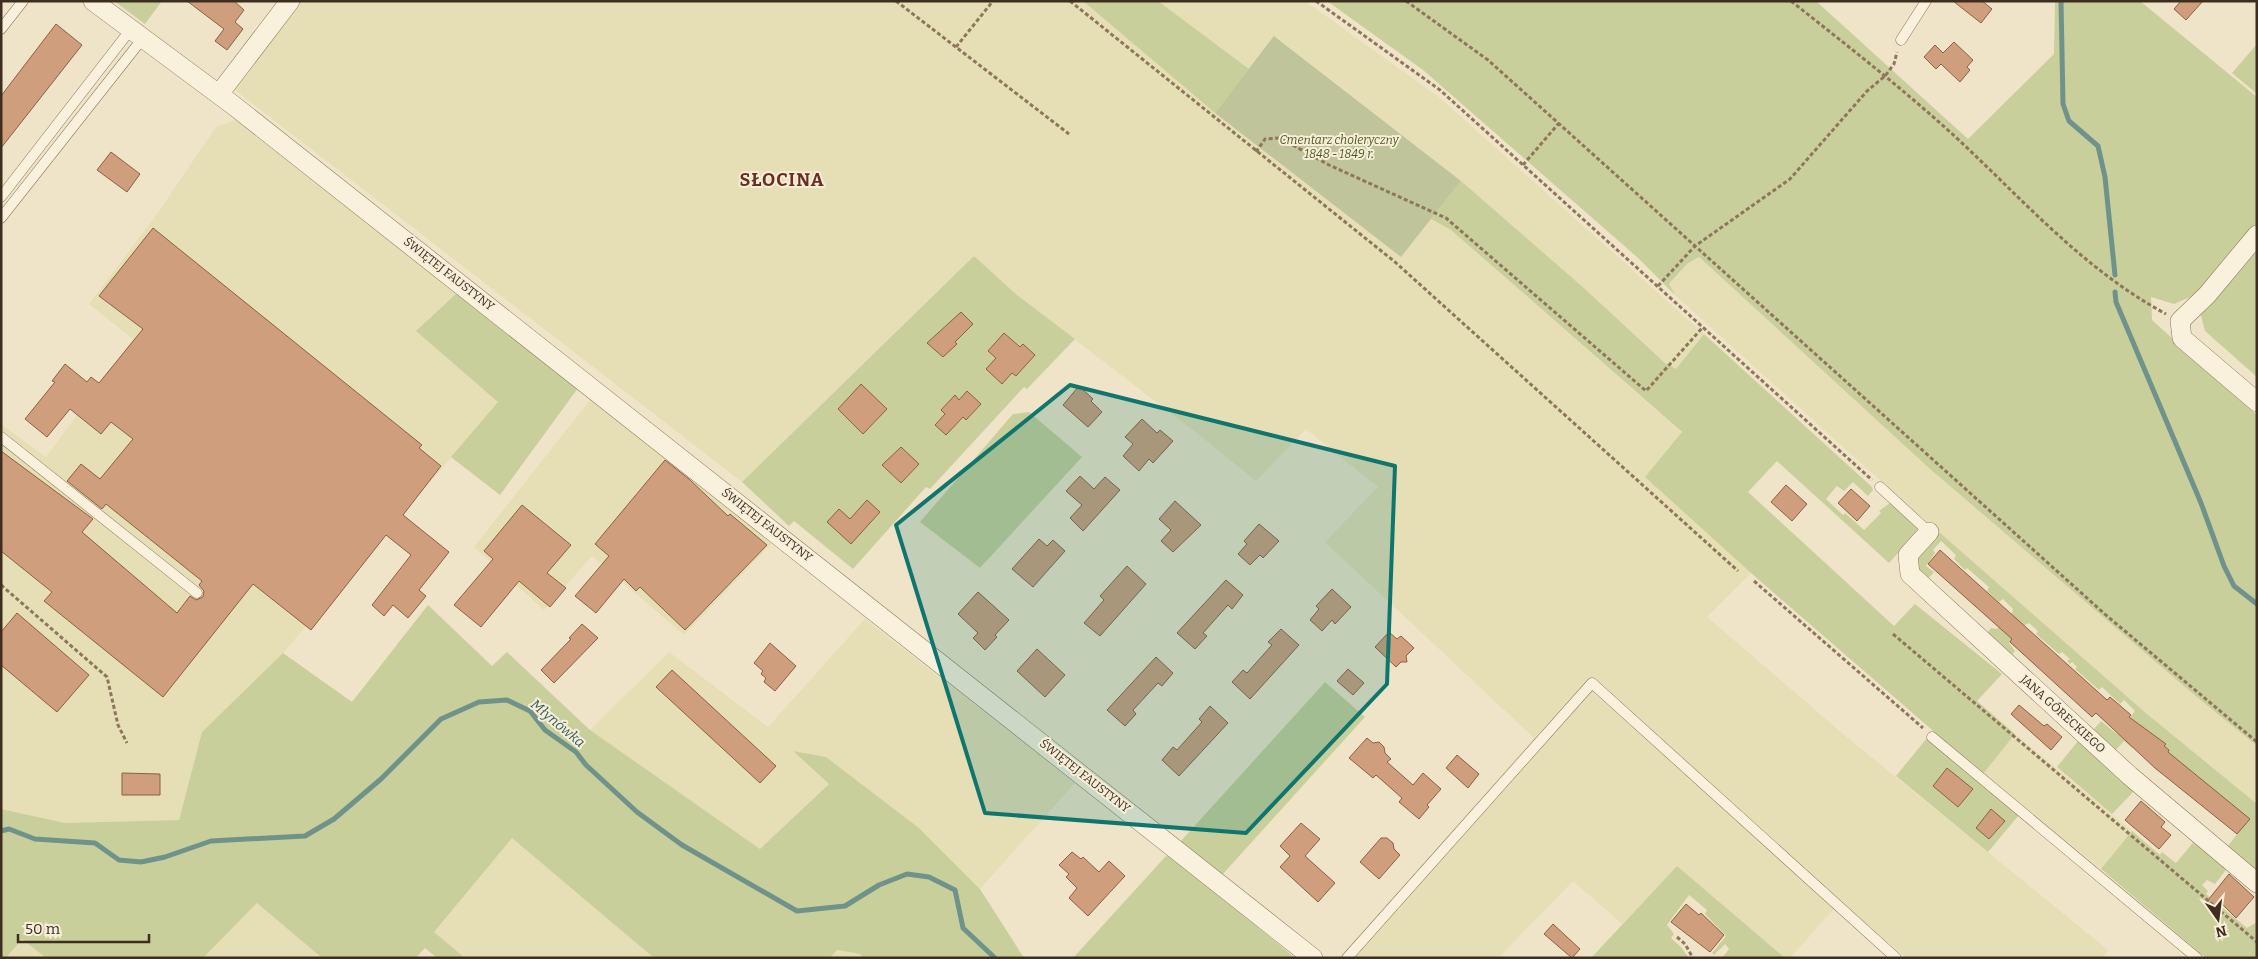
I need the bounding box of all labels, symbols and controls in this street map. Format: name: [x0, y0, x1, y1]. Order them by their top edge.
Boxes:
park label: Cmentarz choleryczny 1848 - 1849 r.: [1279, 133, 1399, 161]
district label: SŁOCINA: [739, 169, 825, 191]
street label: ŚWIĘTEJ FAUSTYNY: [401, 234, 498, 314]
street label: ŚWIĘTEJ FAUSTYNY: [719, 485, 816, 565]
street label: JANA GÓRECKIEGO: [2017, 671, 2109, 756]
water label: Młynówka: [527, 696, 588, 751]
street label: ŚWIĘTEJ FAUSTYNY: [1037, 736, 1134, 816]
north arrow: [2193, 894, 2243, 944]
scale bar: [18, 912, 149, 944]
text: 50 m: [25, 920, 61, 938]
text: N: [2214, 922, 2228, 941]

